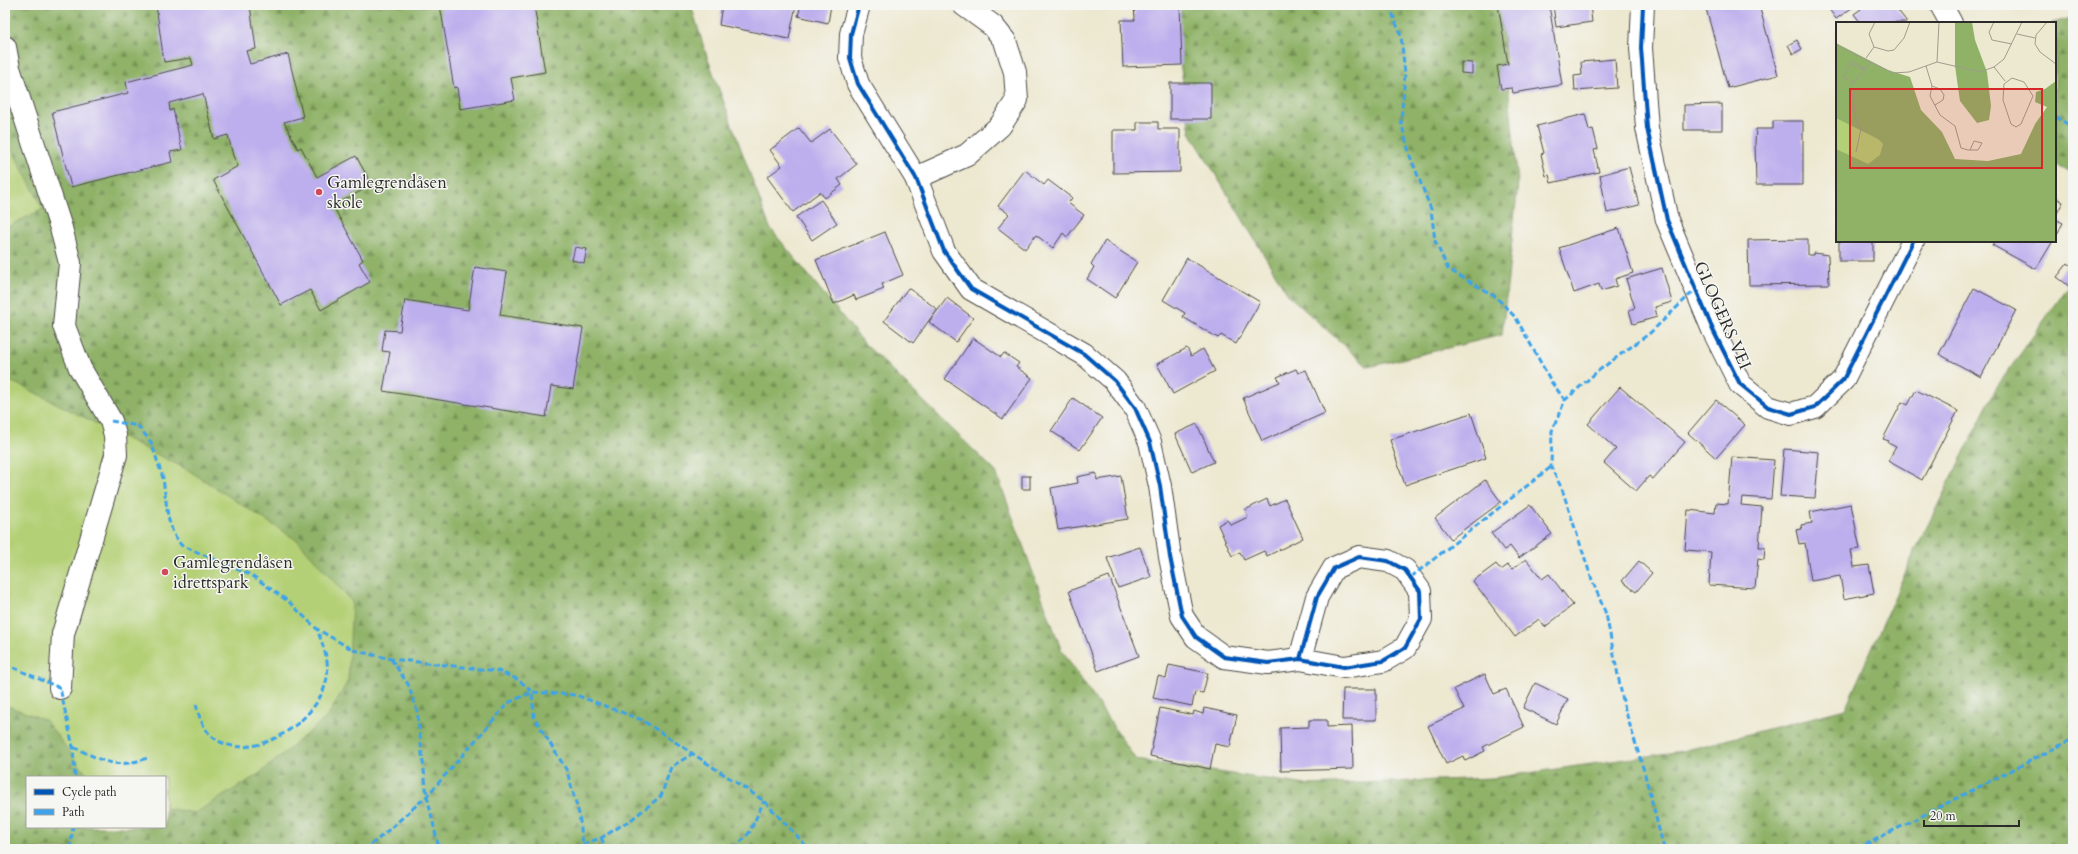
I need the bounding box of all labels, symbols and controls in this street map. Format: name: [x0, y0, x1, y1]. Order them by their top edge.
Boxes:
inset map: [1836, 22, 2056, 242]
place label: Gamlegrendåsen skole: [327, 171, 447, 214]
marker: Gamlegrendåsen skole: [314, 187, 324, 197]
street label: GLOGERS VEI: [1688, 258, 1757, 373]
place label: Gamlegrendåsen idrettspark: [173, 551, 293, 594]
marker: Gamlegrendåsen idrettspark: [160, 567, 170, 577]
legend: [26, 776, 166, 828]
text: Cycle path: [62, 784, 117, 800]
scale bar: [1924, 802, 2019, 828]
text: Path: [62, 804, 85, 820]
text: 20 m: [1930, 808, 1957, 824]

